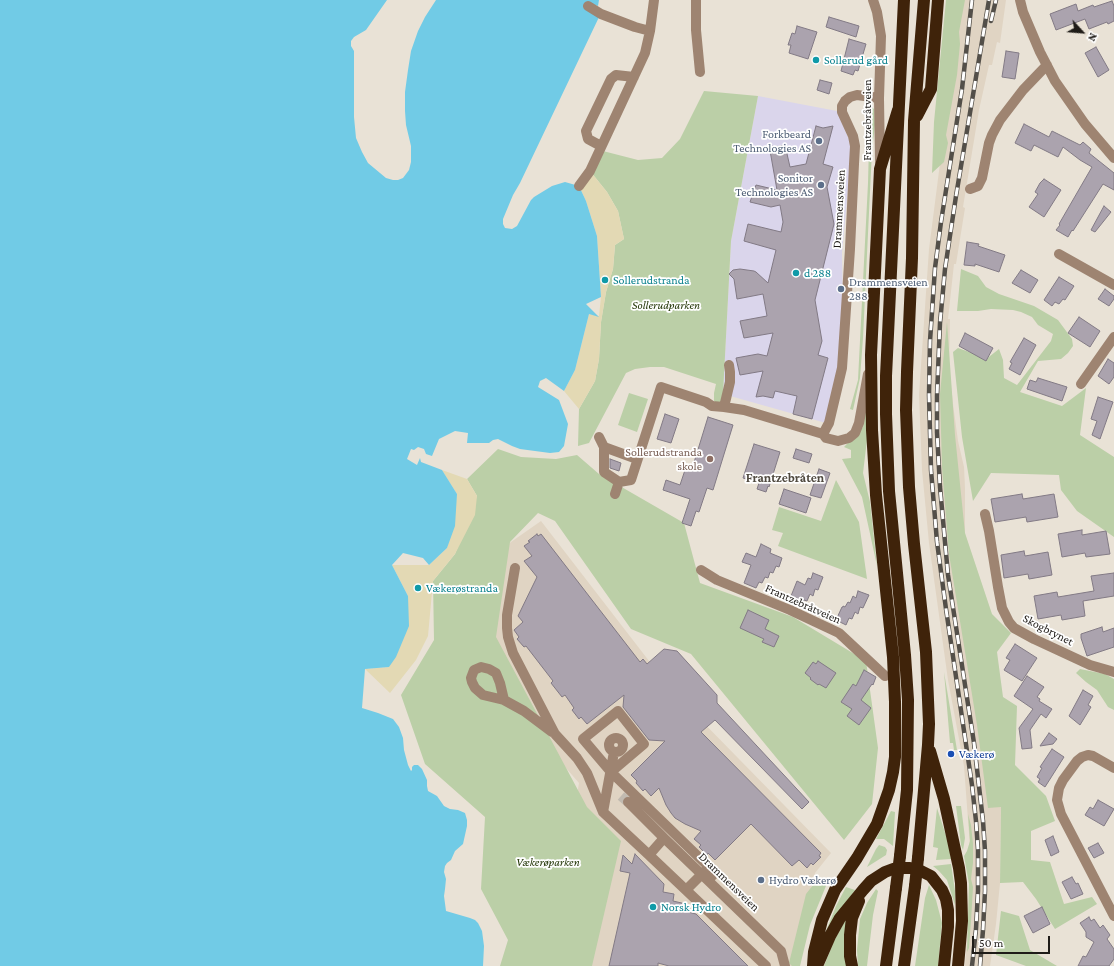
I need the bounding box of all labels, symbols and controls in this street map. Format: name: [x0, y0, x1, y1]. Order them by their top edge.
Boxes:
north arrow: [1062, 12, 1102, 52]
text: N: [1086, 31, 1100, 43]
place label: Sollerud gård: [824, 53, 888, 67]
marker: Sollerud gård: [811, 55, 821, 65]
street label: Frantzebråtveien: [860, 79, 874, 161]
place label: Forkbeard Technologies AS: [733, 127, 811, 155]
marker: Forkbeard Technologies AS: [814, 136, 824, 146]
street label: Drammensveien: [830, 169, 848, 249]
place label: Sonitor Technologies AS: [735, 171, 813, 199]
marker: Sonitor Technologies AS: [816, 180, 826, 190]
place label: d 288: [804, 266, 831, 280]
marker: d 288: [791, 268, 801, 278]
place label: Sollerudstranda: [613, 273, 690, 287]
marker: Sollerudstranda: [600, 275, 610, 285]
place label: Drammensveien 288: [849, 275, 928, 303]
marker: Drammensveien 288: [836, 284, 846, 294]
park label: Sollerudparken: [632, 298, 700, 312]
place label: Sollerudstranda skole: [625, 445, 702, 473]
marker: Sollerudstranda skole: [705, 454, 715, 464]
district label: Frantzebråten: [746, 470, 824, 486]
place label: Vækerøstranda: [426, 581, 498, 595]
street label: Frantzebråtveien: [763, 581, 843, 627]
marker: Vækerøstranda: [413, 583, 423, 593]
street label: Skogbrynet: [1020, 611, 1076, 649]
place label: Vækerø: [959, 747, 994, 761]
marker: Vækerø: [946, 749, 956, 759]
street label: Drammensveien: [696, 849, 762, 915]
park label: Vækerøparken: [516, 855, 580, 869]
place label: Hydro Vækerø: [769, 873, 836, 887]
marker: Hydro Vækerø: [756, 875, 766, 885]
place label: Norsk Hydro: [661, 900, 721, 914]
marker: Norsk Hydro: [648, 902, 658, 912]
scale bar: [974, 928, 1052, 954]
text: 50 m: [979, 936, 1003, 950]

